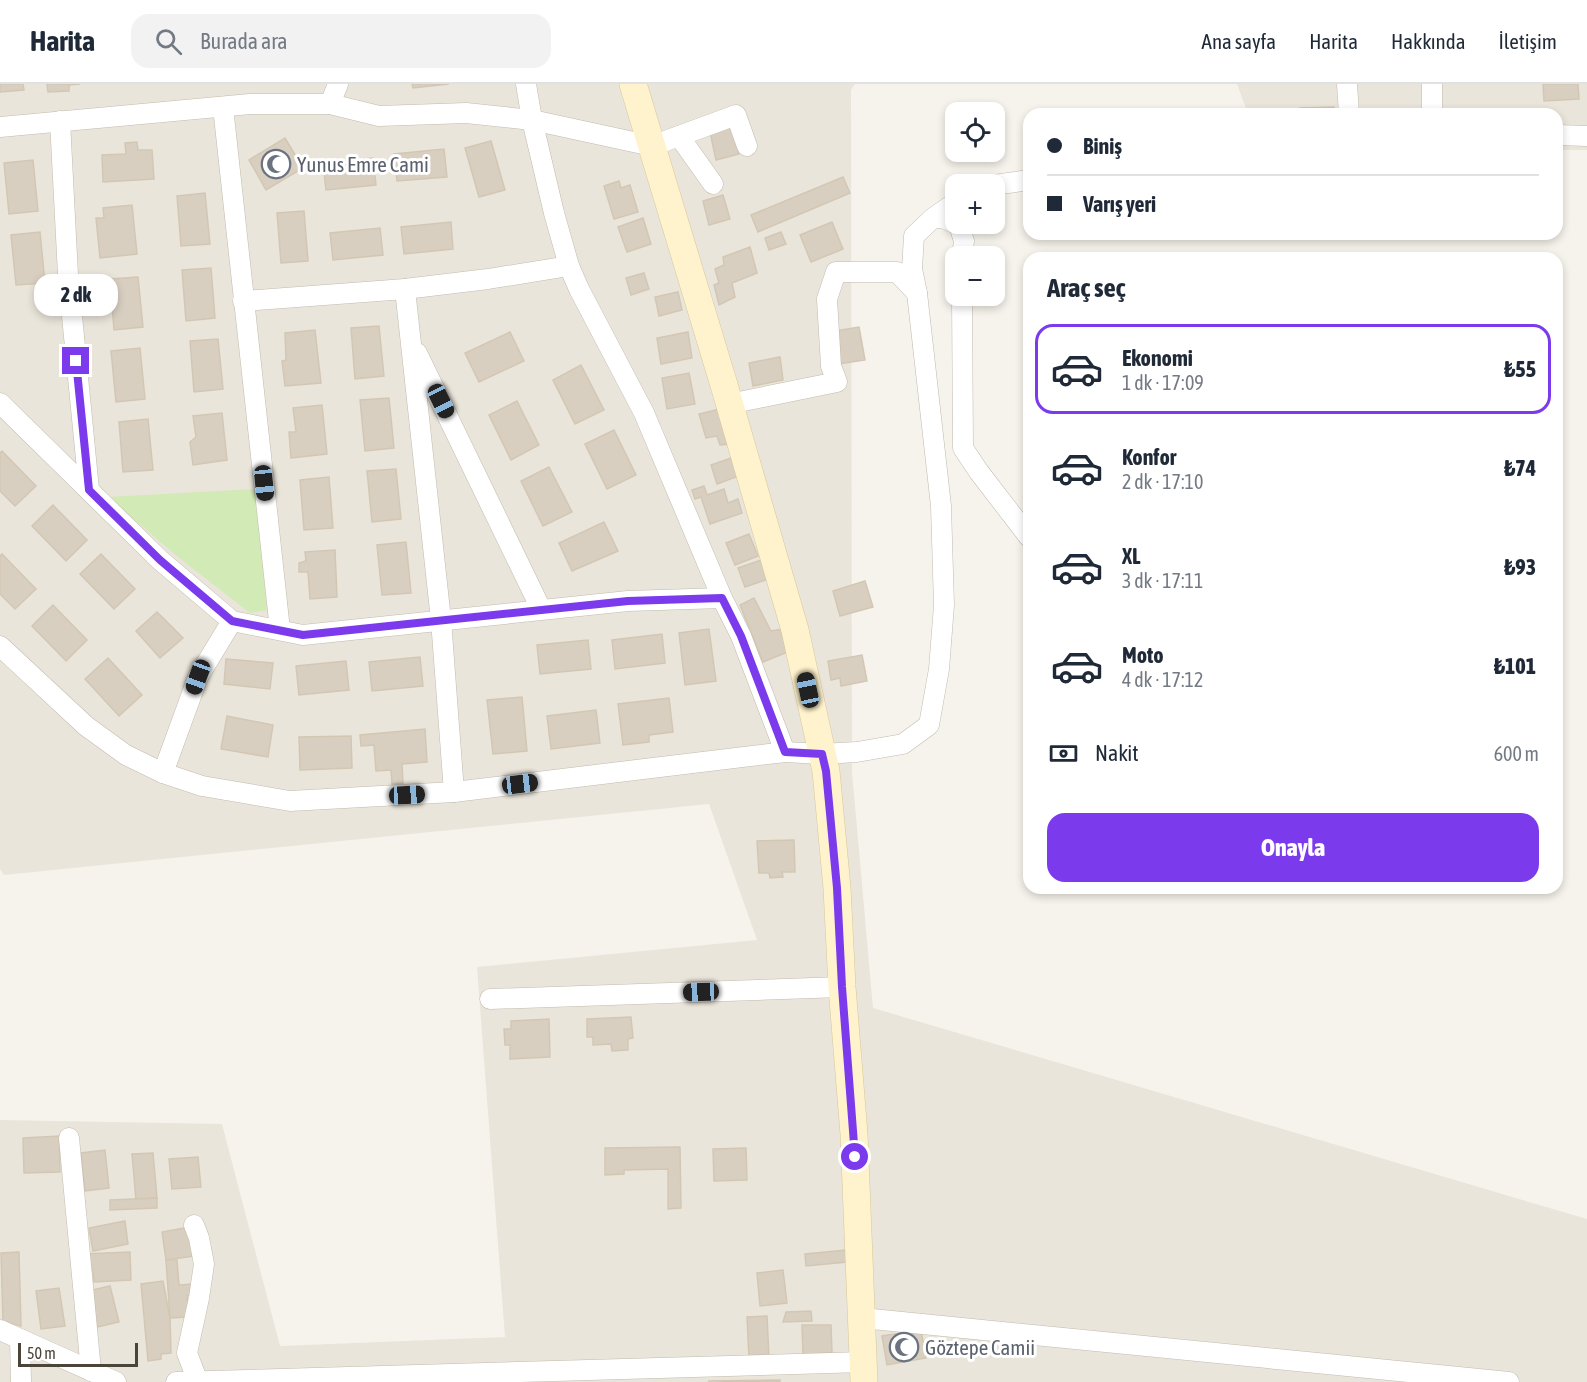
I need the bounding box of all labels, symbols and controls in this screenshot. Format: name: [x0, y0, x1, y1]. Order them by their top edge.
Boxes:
search box: [131, 14, 551, 68]
text: Harita: [30, 25, 95, 57]
icon: search: [152, 25, 185, 58]
text: Burada ara: [200, 28, 288, 54]
text: Ana sayfa: [1202, 29, 1276, 53]
text: Harita: [1309, 29, 1358, 53]
text: Hakkında: [1391, 29, 1466, 53]
text: İletişim: [1499, 29, 1557, 53]
map controls: [945, 102, 1005, 306]
button: locate: [945, 102, 1005, 162]
text: Biniş: [1083, 133, 1122, 159]
mosque icon: Yunus Emre Cami: [260, 148, 292, 180]
place label: Yunus Emre Cami: [297, 152, 429, 176]
button: +: [945, 174, 1005, 234]
text: Varış yeri: [1083, 191, 1156, 217]
button: −: [945, 246, 1005, 306]
text: Araç seç: [1047, 272, 1126, 303]
callout: 2 dk: [34, 274, 118, 316]
text: 2 dk: [61, 283, 91, 306]
icon: car: [1050, 342, 1104, 396]
text: Ekonomi: [1122, 345, 1193, 371]
route end: [62, 347, 89, 374]
text: ₺55: [1504, 356, 1536, 382]
text: 1 dk · 17:09: [1122, 371, 1204, 394]
car: [425, 381, 457, 421]
icon: car: [1050, 441, 1104, 495]
text: Konfor: [1122, 444, 1176, 470]
text: ₺74: [1504, 455, 1536, 481]
car: [253, 464, 275, 502]
text: 2 dk · 17:10: [1122, 470, 1203, 493]
icon: car: [1050, 540, 1104, 594]
text: XL: [1122, 543, 1140, 569]
text: ₺93: [1504, 554, 1536, 580]
text: 3 dk · 17:11: [1122, 569, 1203, 592]
icon: car: [1050, 639, 1104, 693]
text: Moto: [1122, 642, 1164, 668]
text: ₺101: [1494, 653, 1536, 679]
car: [183, 657, 213, 697]
text: 4 dk · 17:12: [1122, 668, 1203, 691]
car: [795, 671, 821, 709]
icon: cash: [1047, 737, 1080, 770]
text: Nakit: [1095, 740, 1139, 766]
text: 600 m: [1494, 742, 1539, 765]
car: [501, 773, 539, 795]
car: [389, 785, 425, 805]
button: Onayla: [1047, 813, 1539, 882]
car: [683, 982, 719, 1002]
route start: [841, 1143, 868, 1170]
mosque icon: Göztepe Camii: [888, 1331, 920, 1363]
place label: Göztepe Camii: [925, 1335, 1035, 1359]
scale bar: [18, 1340, 138, 1368]
text: 50 m: [27, 1344, 56, 1362]

